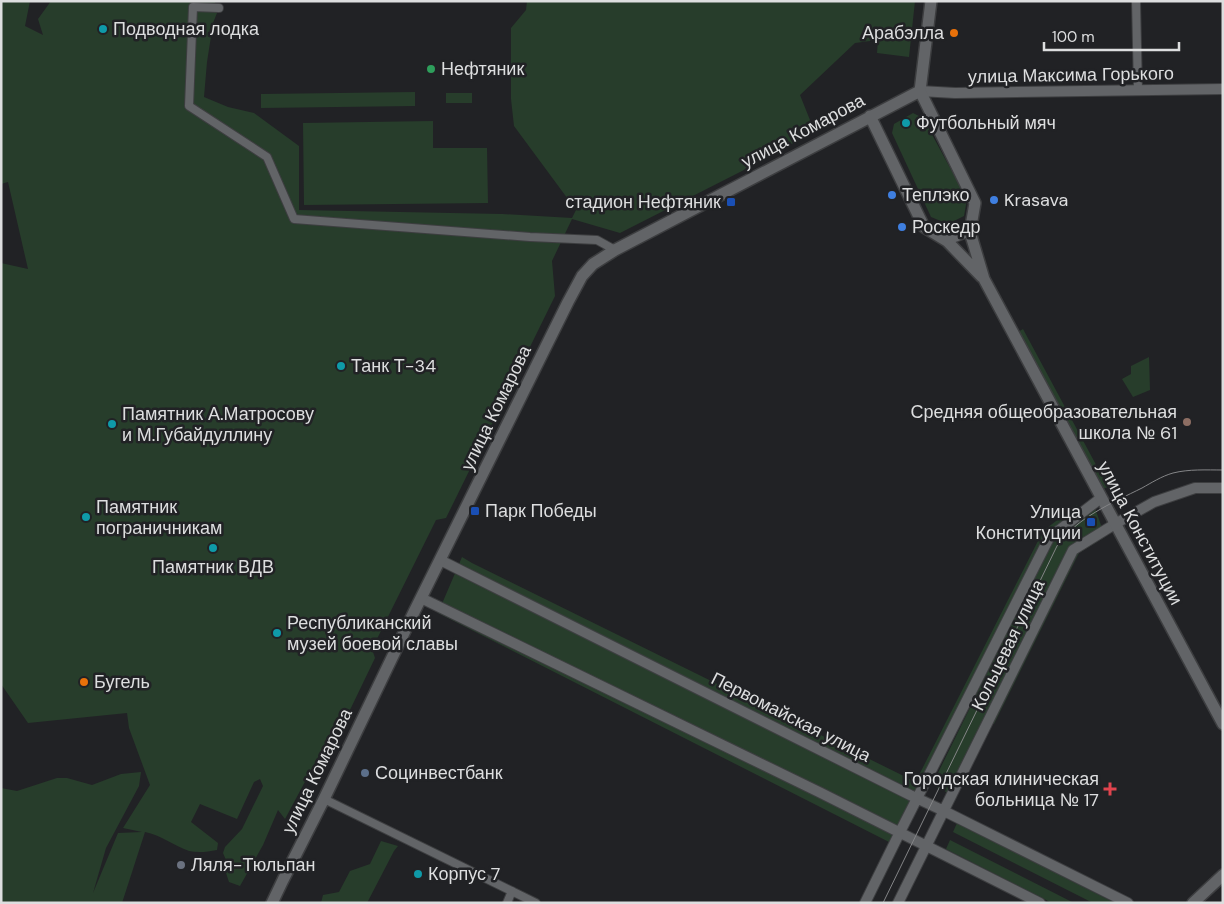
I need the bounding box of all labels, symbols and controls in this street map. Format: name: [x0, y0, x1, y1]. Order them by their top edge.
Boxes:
place label: Подводная лодка: [113, 17, 260, 41]
scale bar: [1044, 20, 1179, 52]
place label: Арабэлла: [862, 21, 945, 45]
marker: Подводная лодка: [97, 23, 109, 35]
marker: Арабэлла: [948, 27, 960, 39]
text: 100 m: [1052, 27, 1095, 47]
place label: Нефтяник: [441, 57, 524, 81]
street label: улица Максима Горького: [968, 61, 1174, 89]
marker: Нефтяник: [425, 63, 437, 75]
street label: улица Комарова: [737, 88, 870, 174]
place label: Футбольный мяч: [916, 111, 1056, 135]
marker: Футбольный мяч: [900, 117, 912, 129]
place label: Теплэко: [902, 183, 970, 207]
place label: Krasava: [1004, 188, 1068, 212]
marker: Теплэко: [886, 189, 898, 201]
place label: стадион Нефтяник: [565, 190, 721, 214]
marker: Krasava: [988, 194, 1000, 206]
marker: стадион Нефтяник: [725, 196, 737, 208]
place label: Роскедр: [912, 215, 980, 239]
marker: Роскедр: [896, 221, 908, 233]
street label: улица Комарова: [455, 340, 537, 475]
place label: Танк Т-34: [351, 354, 436, 378]
marker: Танк Т-34: [335, 360, 347, 372]
place label: Средняя общеобразовательная школа № 61: [911, 400, 1177, 445]
place label: Памятник А.Матросову и М.Губайдуллину: [122, 402, 314, 447]
marker: Средняя общеобразовательная школа № 61: [1181, 416, 1193, 428]
marker: Памятник А.Матросову и М.Губайдуллину: [106, 418, 118, 430]
street label: улица Конституции: [1092, 457, 1188, 609]
place label: Памятник пограничникам: [96, 495, 222, 540]
place label: Парк Победы: [485, 499, 597, 523]
place label: Улица Конституции: [975, 500, 1082, 545]
marker: Парк Победы: [469, 505, 481, 517]
marker: Памятник пограничникам: [80, 511, 92, 523]
marker: Улица Конституции: [1085, 516, 1097, 528]
marker: Памятник ВДВ: [207, 542, 219, 554]
place label: Памятник ВДВ: [152, 555, 274, 579]
street label: Кольцевая улица: [966, 574, 1051, 715]
place label: Республиканский музей боевой славы: [287, 611, 458, 656]
marker: Республиканский музей боевой славы: [271, 627, 283, 639]
street label: Первомайская улица: [707, 666, 876, 768]
place label: Бугель: [94, 670, 150, 694]
marker: Бугель: [78, 676, 90, 688]
street label: улица Комарова: [276, 703, 358, 838]
place label: Социнвестбанк: [375, 761, 503, 785]
marker: Социнвестбанк: [359, 767, 371, 779]
place label: Городская клиническая больница № 17: [903, 767, 1099, 812]
marker: Городская клиническая больница № 17: [1103, 782, 1117, 796]
place label: Ляля-Тюльпан: [191, 853, 315, 877]
marker: Ляля-Тюльпан: [175, 859, 187, 871]
place label: Корпус 7: [428, 862, 500, 886]
marker: Корпус 7: [412, 868, 424, 880]

